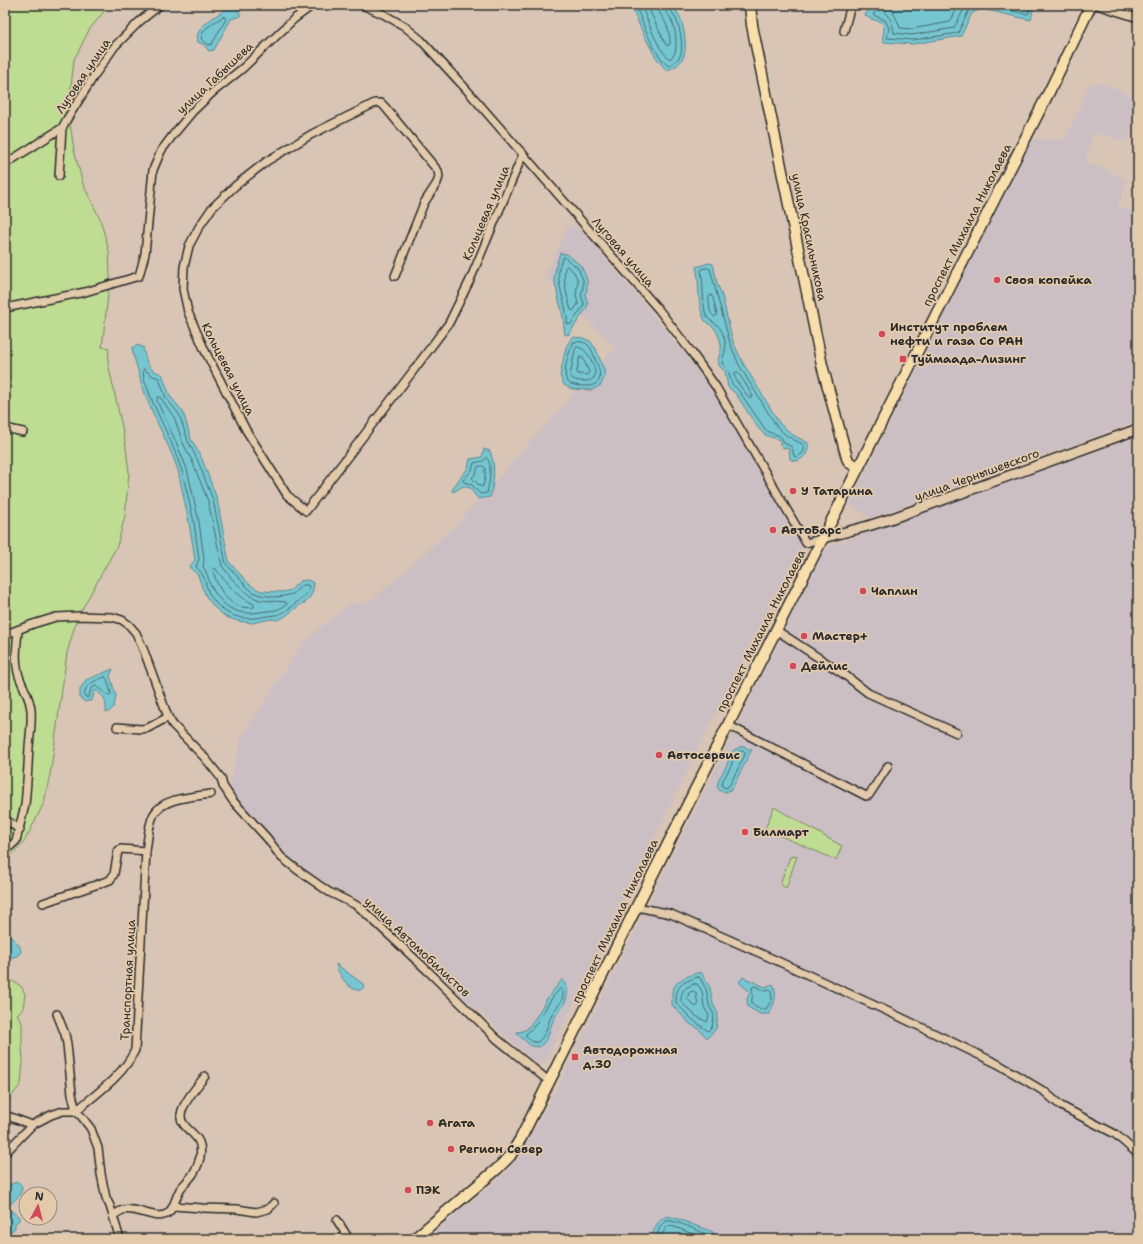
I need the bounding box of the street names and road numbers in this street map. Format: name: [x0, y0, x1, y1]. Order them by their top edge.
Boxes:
street label: Луговая улица: [52, 35, 114, 117]
street label: улица Габышева: [173, 38, 257, 118]
street label: проспект Михаила Николаева: [919, 140, 1015, 309]
street label: Кольцевая улица: [459, 162, 513, 263]
street label: улица Красильникова: [788, 172, 830, 303]
street label: Луговая улица: [588, 214, 658, 291]
street label: Кольцевая улица: [198, 320, 259, 419]
street label: улица Чернышевского: [912, 445, 1042, 505]
street label: проспект Михаила Николаева: [713, 546, 809, 715]
street label: проспект Михаила Николаева: [568, 836, 662, 1006]
street label: улица Автомобилистов: [361, 894, 473, 1000]
street label: Транспортная улица: [117, 919, 139, 1041]

